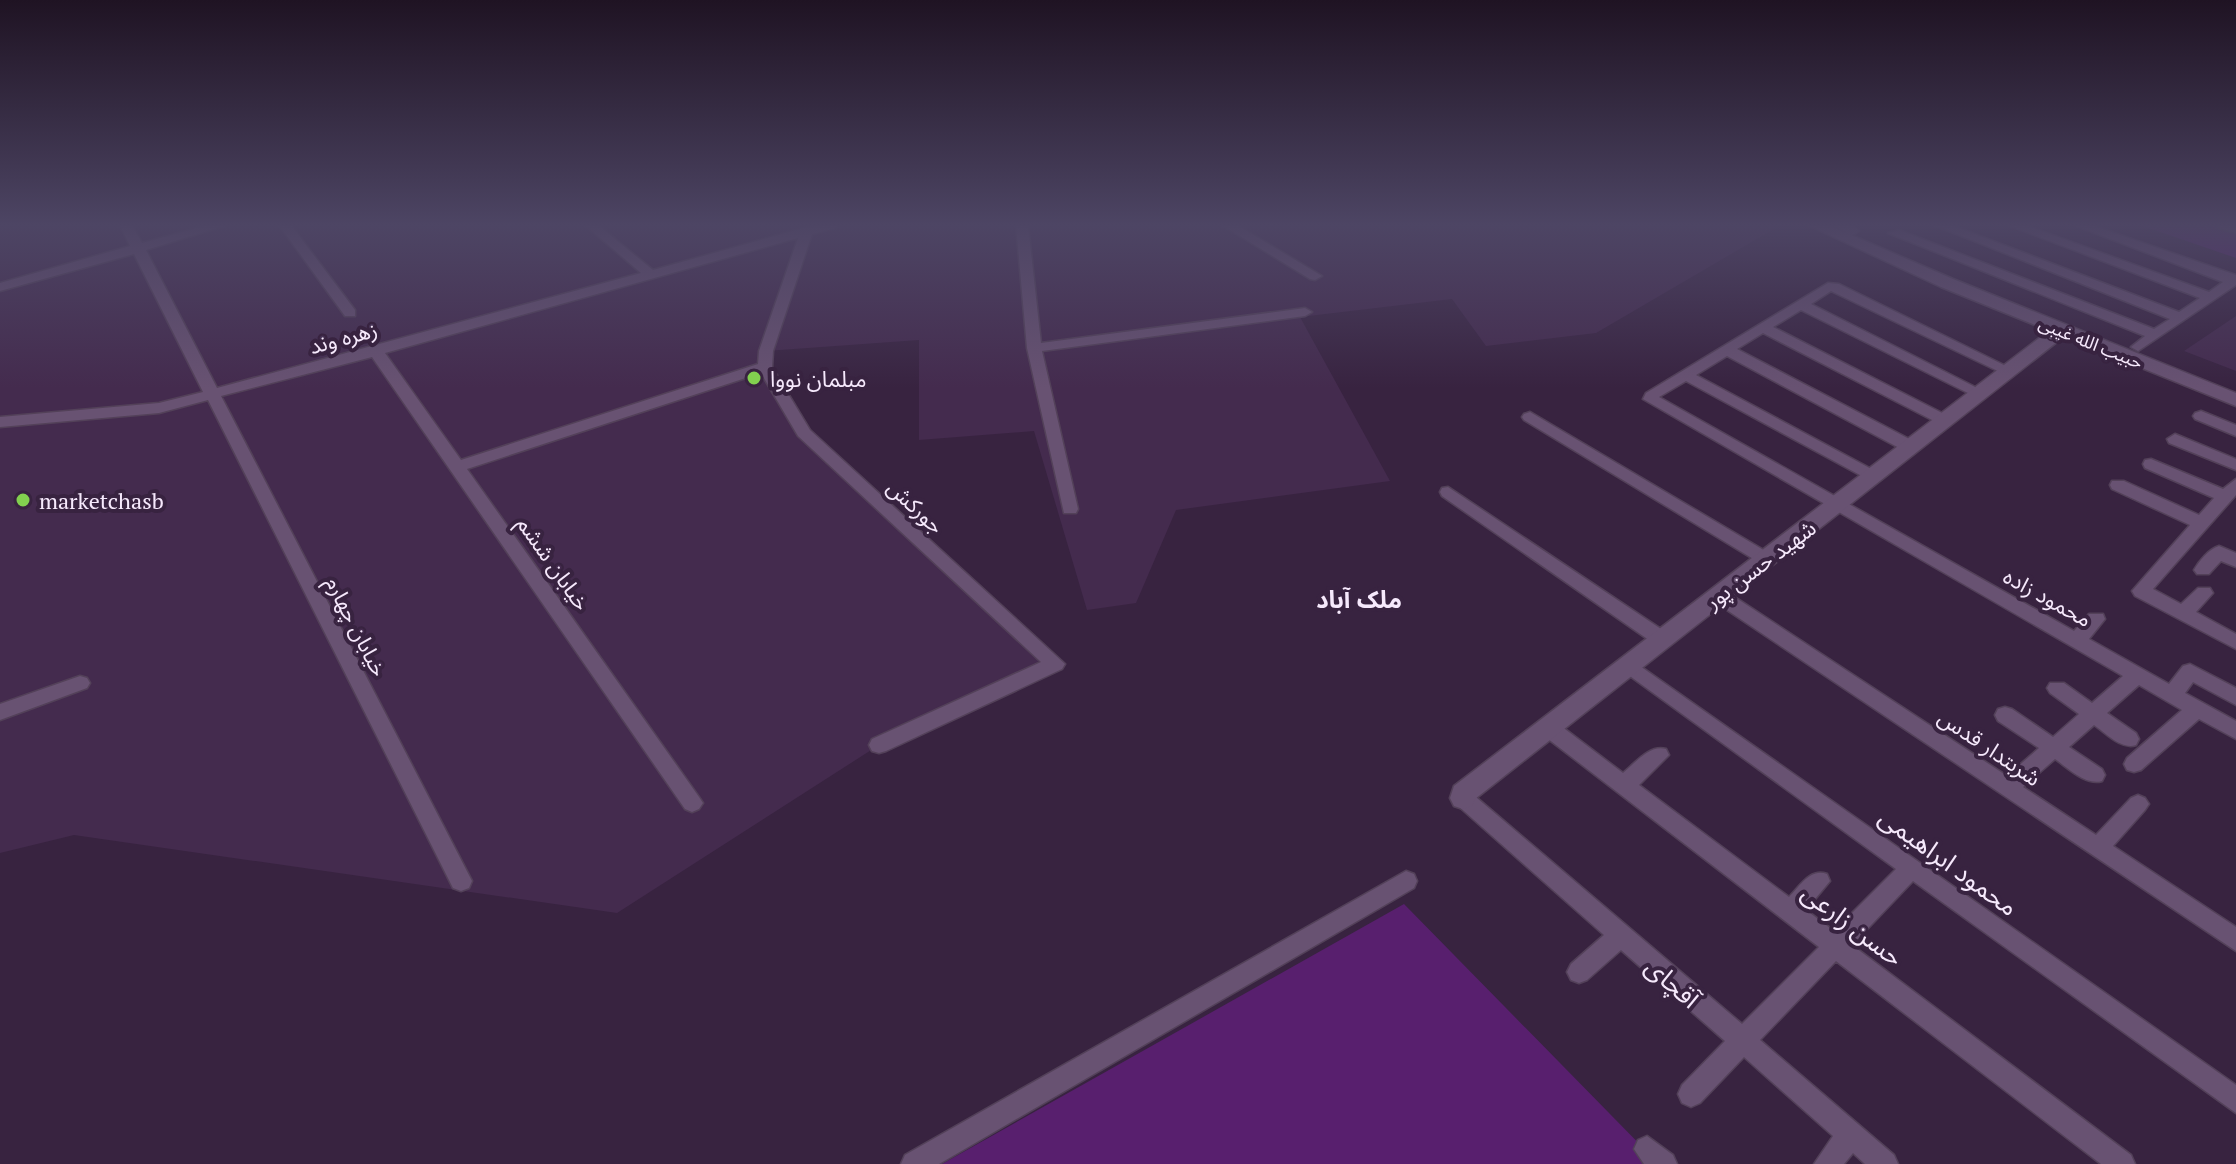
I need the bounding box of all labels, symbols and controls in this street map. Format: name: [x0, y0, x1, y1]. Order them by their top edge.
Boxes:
street label: حبیب الله غیبی: [2035, 310, 2147, 374]
street label: زهره وند: [306, 314, 380, 360]
place label: مبلمان نووا: [770, 364, 867, 393]
marker: مبلمان نووا: [745, 369, 763, 387]
street label: جورکش: [881, 472, 951, 540]
place label: marketchasb: [39, 486, 164, 515]
marker: marketchasb: [14, 491, 32, 509]
street label: خیابان ششم: [509, 510, 597, 618]
street label: شهید حسن پور: [1698, 513, 1822, 617]
street label: محمود زاده: [1999, 561, 2097, 633]
street label: خیابان چهارم: [317, 571, 395, 682]
district label: ملک آباد: [1316, 583, 1402, 615]
street label: شربتدار قدس: [1933, 702, 2047, 792]
street label: محمود ابراهیمی: [1873, 799, 2025, 923]
street label: حسن زارعی: [1795, 875, 1911, 973]
street label: آقچای: [1638, 949, 1708, 1017]

